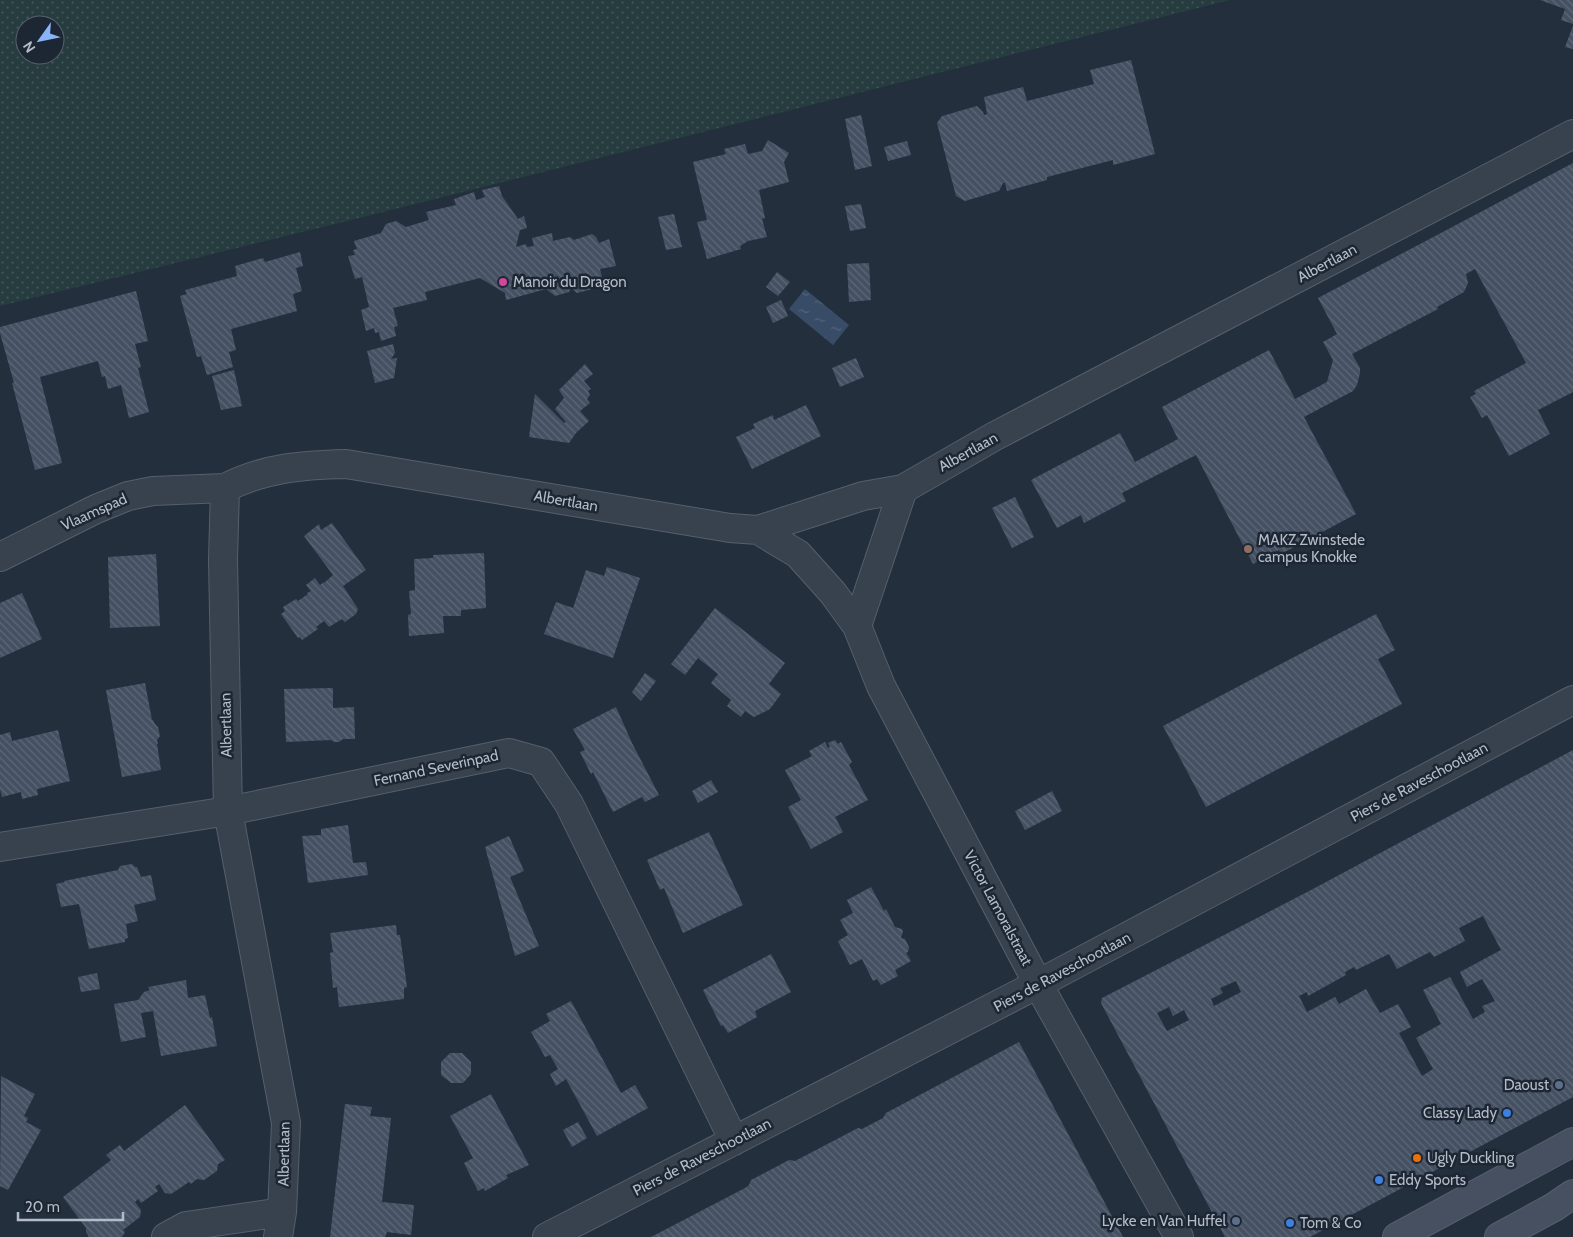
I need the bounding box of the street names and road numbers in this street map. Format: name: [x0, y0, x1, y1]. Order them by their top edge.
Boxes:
street label: Albertlaan: [1294, 240, 1360, 286]
street label: Albertlaan: [935, 428, 1001, 476]
street label: Albertlaan: [533, 487, 599, 515]
street label: Vlaamspad: [58, 489, 130, 535]
street label: Albertlaan: [216, 692, 236, 758]
street label: Piers de Raveschootlaan: [1347, 738, 1491, 826]
street label: Fernand Severinpad: [372, 746, 500, 790]
street label: Victor Lamoralstraat: [960, 847, 1036, 969]
street label: Piers de Raveschootlaan: [990, 928, 1134, 1016]
street label: Piers de Raveschootlaan: [630, 1114, 774, 1200]
street label: Albertlaan: [274, 1121, 294, 1187]

